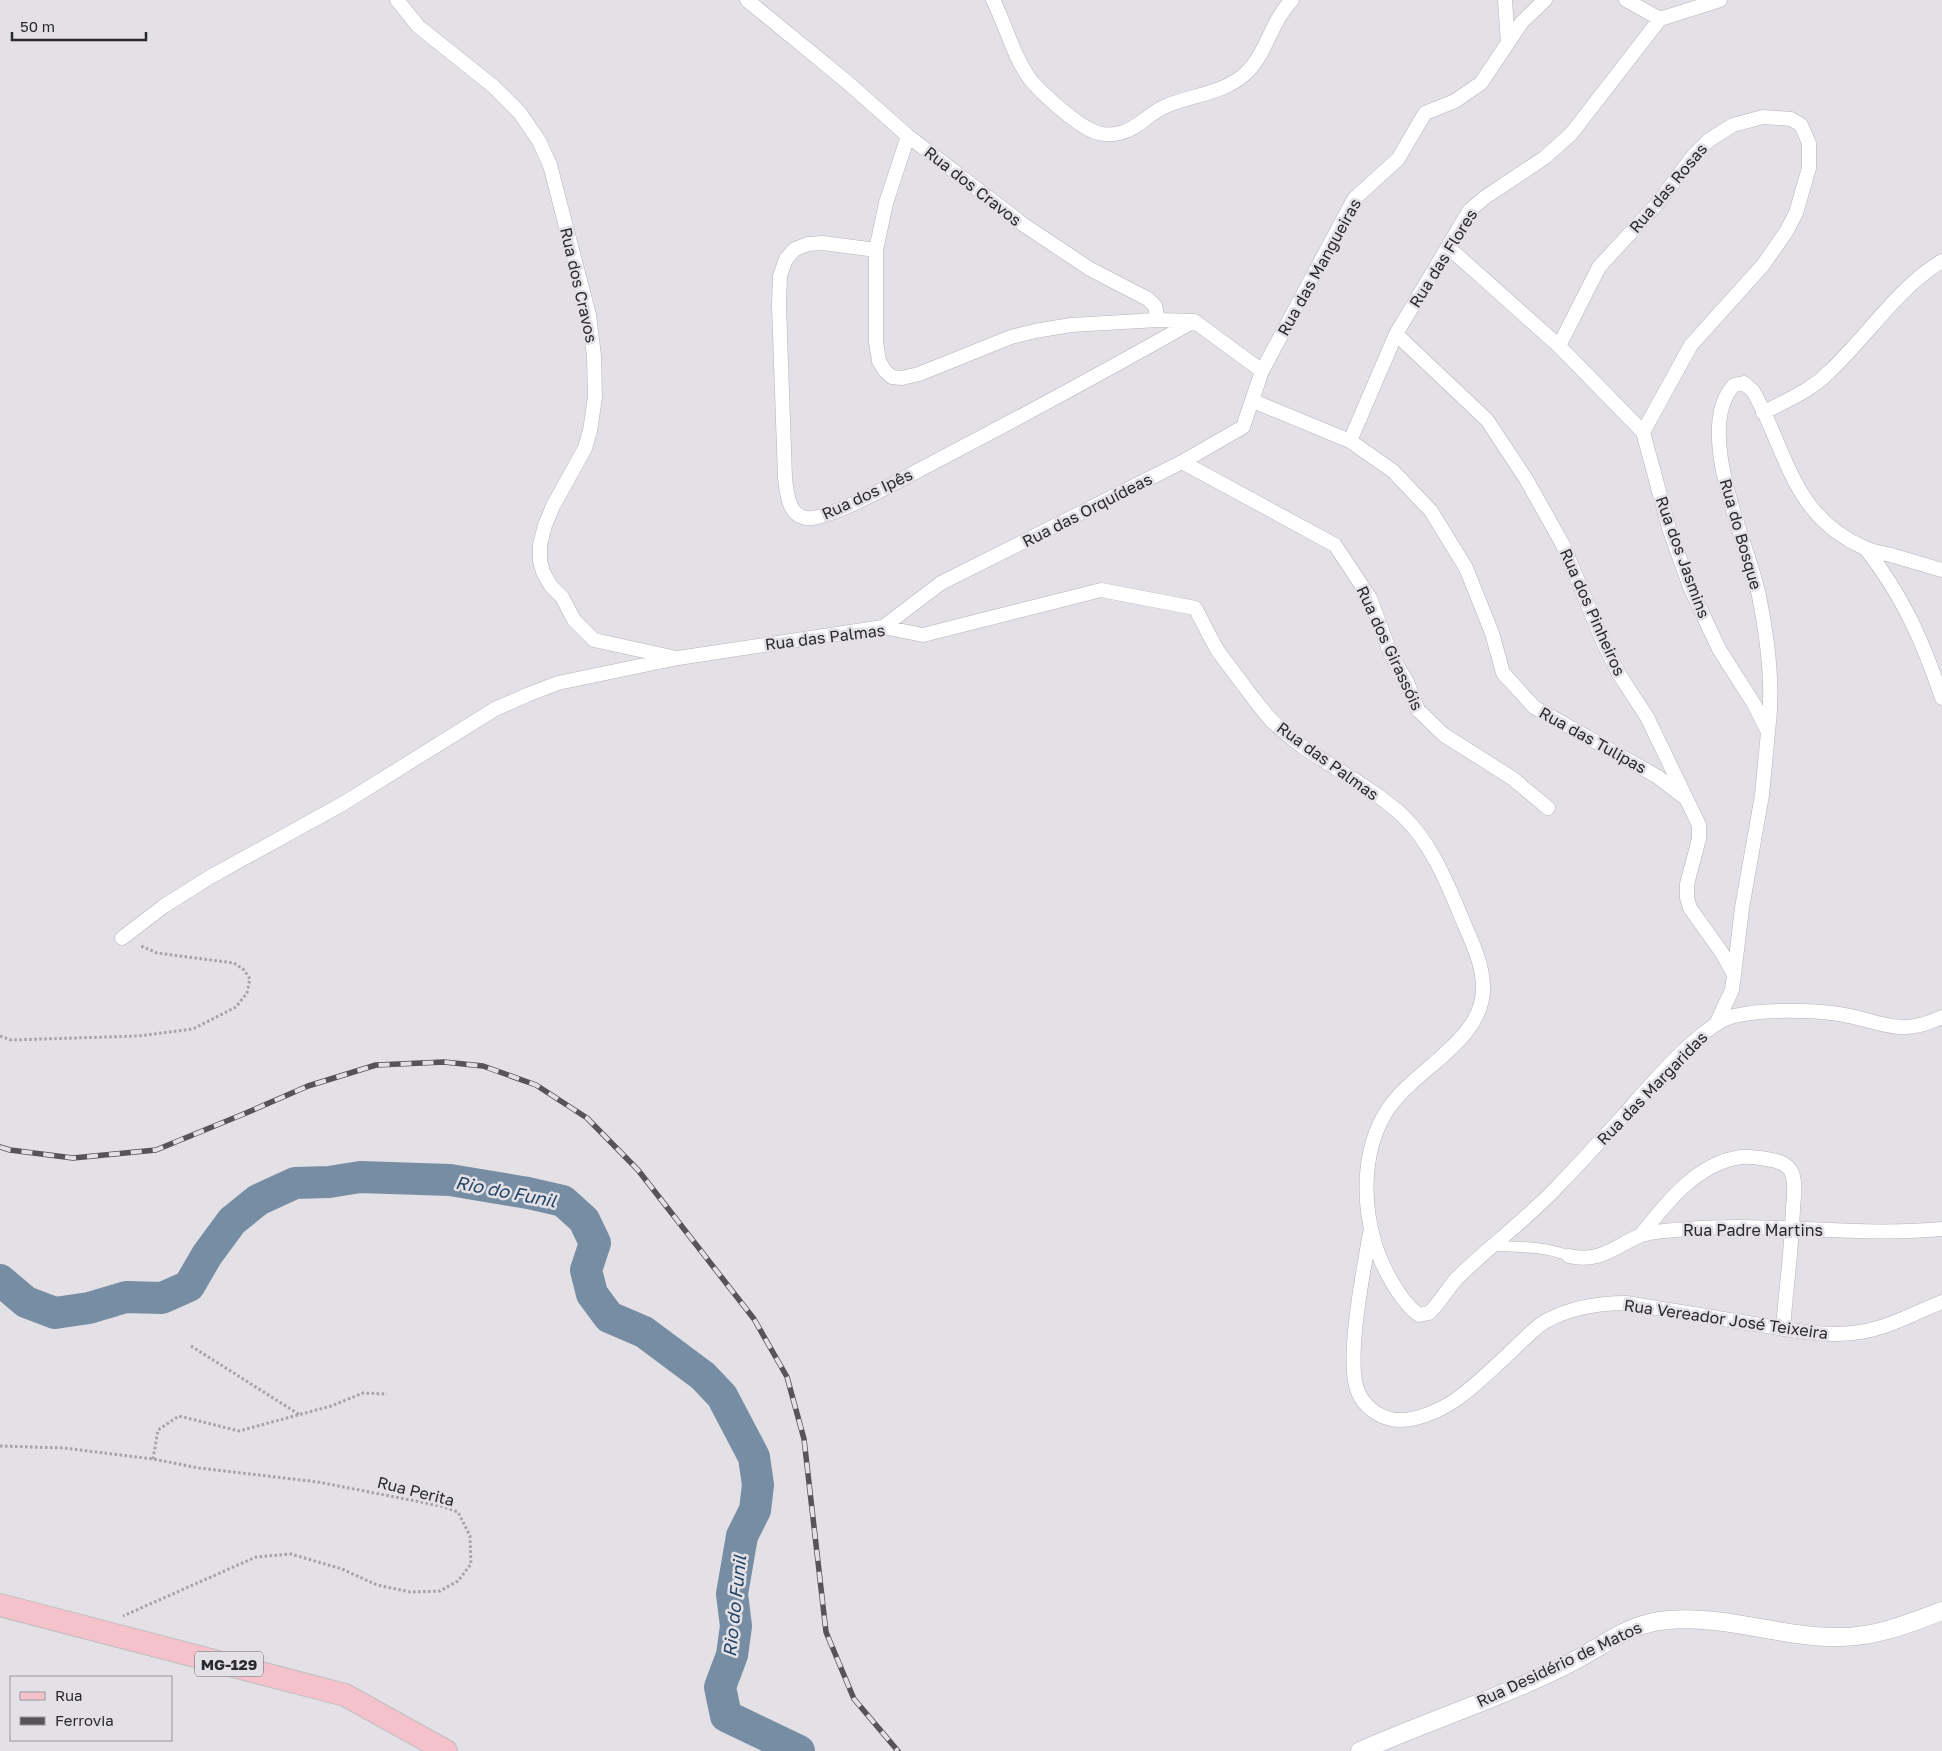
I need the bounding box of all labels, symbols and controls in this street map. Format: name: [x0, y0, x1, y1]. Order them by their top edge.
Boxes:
scale bar: [12, 10, 146, 42]
text: 50 m: [20, 17, 55, 35]
street label: Rua das Rosas: [1625, 139, 1711, 237]
street label: Rua dos Cravos: [921, 142, 1025, 230]
street label: Rua das Mangueiras: [1273, 195, 1365, 339]
street label: Rua das Flores: [1405, 205, 1481, 311]
street label: Rua dos Cravos: [556, 225, 602, 345]
street label: Rua dos Ipês: [818, 464, 916, 524]
street label: Rua das Orquídeas: [1019, 469, 1155, 551]
street label: Rua do Bosque: [1716, 476, 1766, 592]
street label: Rua dos Jasmins: [1652, 493, 1714, 621]
street label: Rua dos Pinheiros: [1556, 545, 1630, 679]
street label: Rua dos Girassóis: [1352, 582, 1428, 714]
street label: Rua das Palmas: [764, 620, 886, 654]
street label: Rua das Tulipas: [1536, 702, 1650, 778]
street label: Rua das Palmas: [1273, 717, 1383, 805]
street label: Rua das Margaridas: [1593, 1027, 1711, 1149]
water label: Rio do Funil: [454, 1170, 559, 1212]
street label: Rua Padre Martins: [1683, 1220, 1823, 1240]
street label: Rua Vereador José Teixeira: [1623, 1295, 1829, 1343]
street label: Rua Perita: [375, 1472, 457, 1510]
water label: Rio do Funil: [718, 1553, 750, 1658]
street label: Rua Desidério de Matos: [1473, 1617, 1645, 1711]
road number: MG-129: [195, 1652, 263, 1676]
legend: [10, 1676, 172, 1741]
text: Rua: [55, 1686, 82, 1704]
text: Ferrovia: [55, 1711, 114, 1729]

